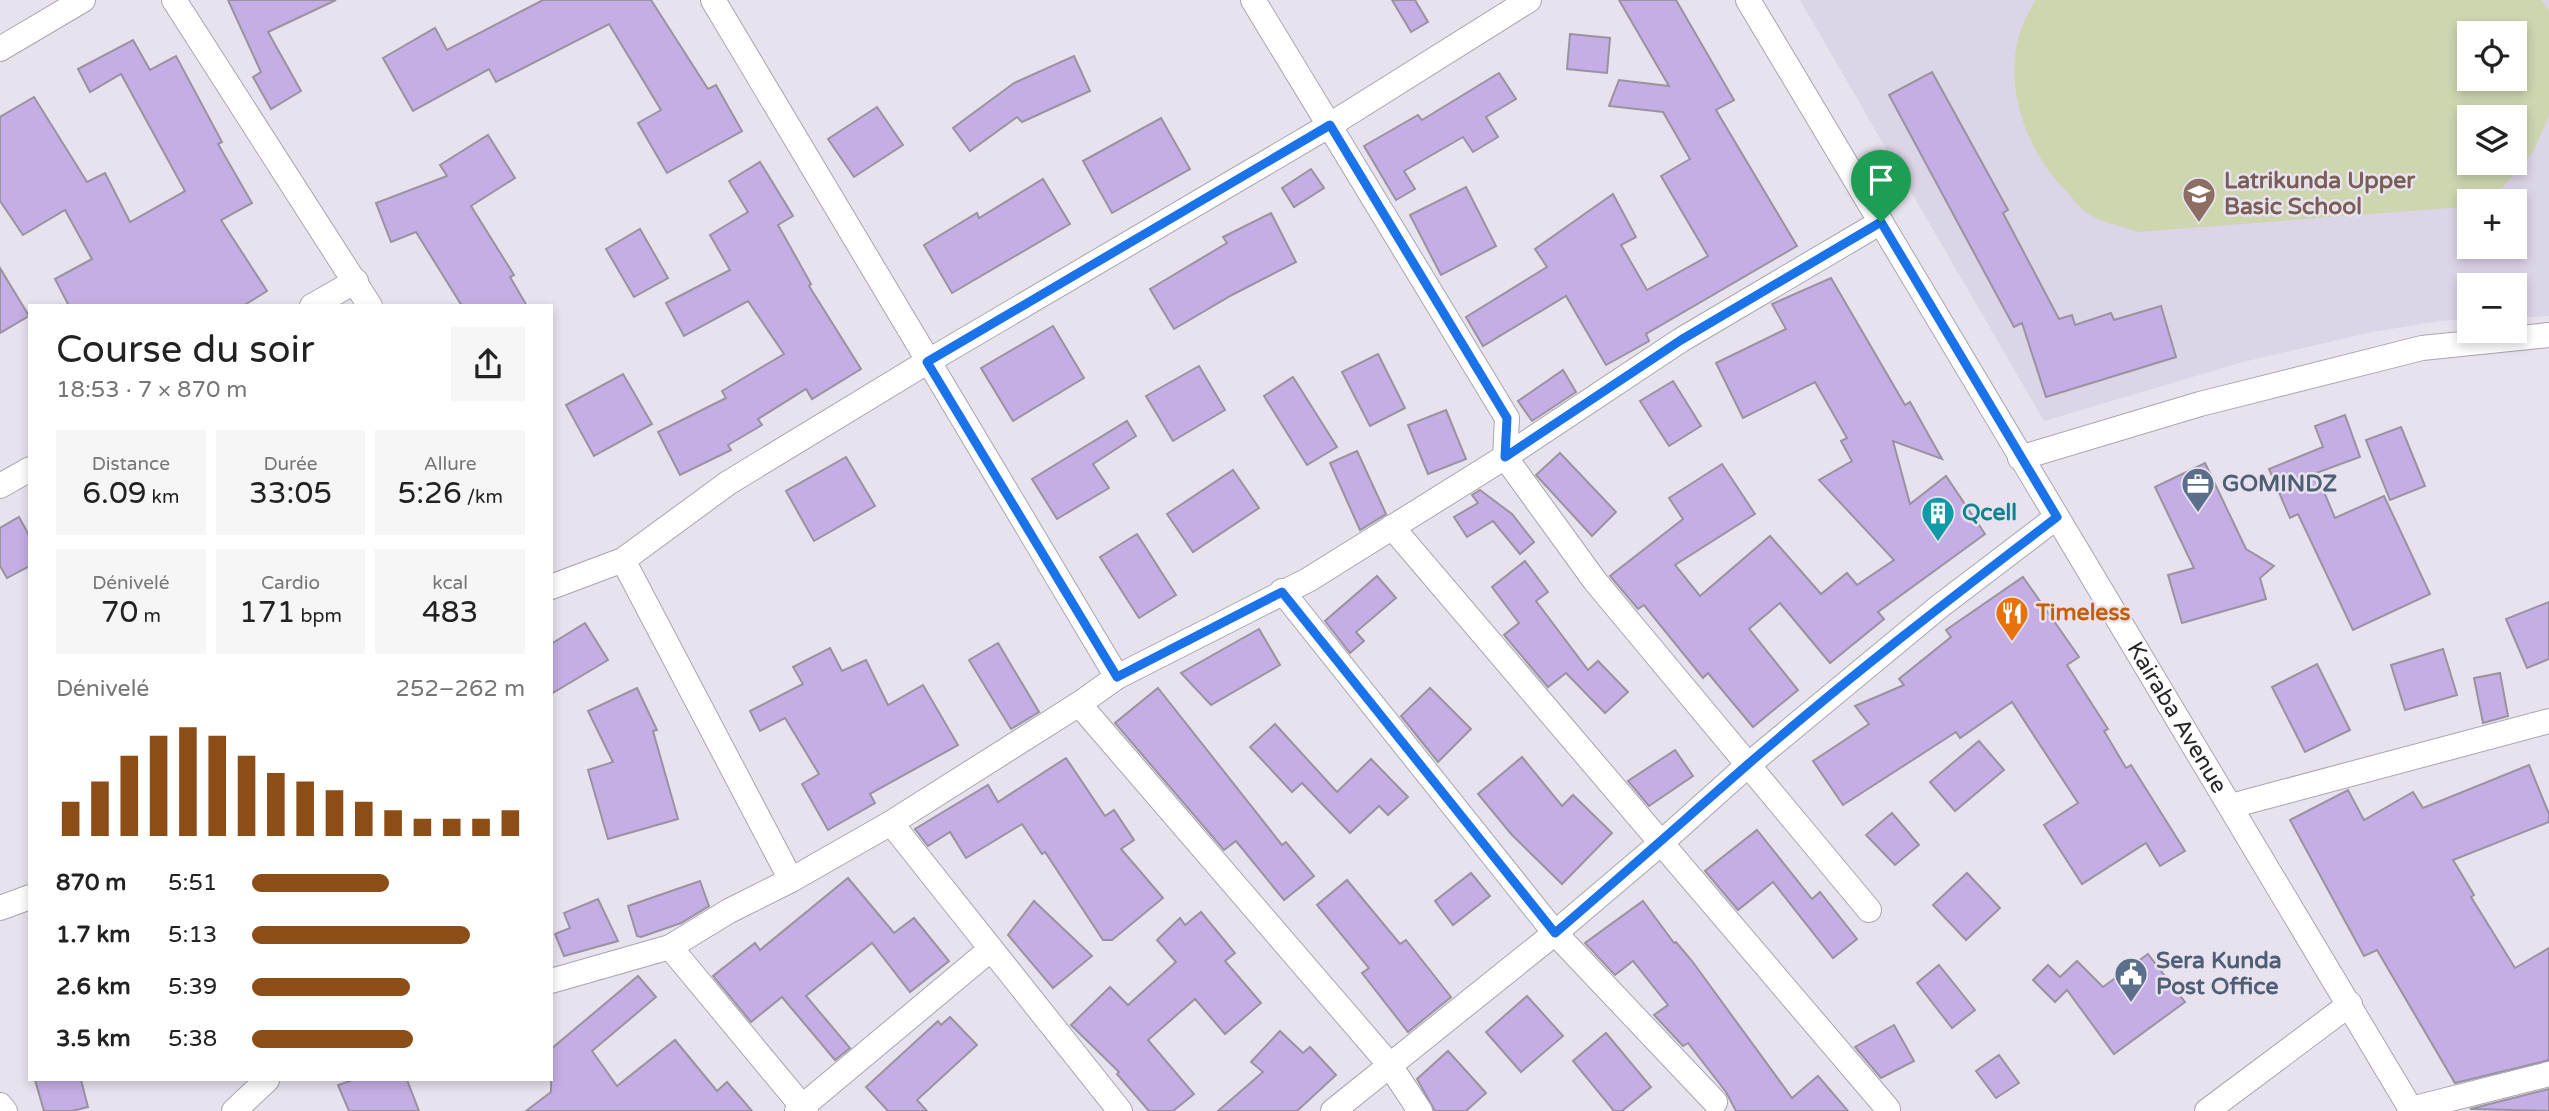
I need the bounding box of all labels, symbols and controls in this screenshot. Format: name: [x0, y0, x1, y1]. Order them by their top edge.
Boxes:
map controls: [2457, 21, 2527, 343]
button: locate: [2457, 21, 2527, 91]
button: layers: [2457, 105, 2527, 175]
pin: [1851, 150, 1911, 222]
icon: arrive: [1862, 161, 1900, 199]
place label: Latrikunda Upper Basic School: [2224, 167, 2416, 221]
school or university icon: Latrikunda Upper Basic School: [2180, 175, 2218, 224]
button: +: [2457, 189, 2527, 259]
button: −: [2457, 273, 2527, 343]
text: Course du soir: [56, 327, 315, 373]
button: share: [451, 327, 525, 401]
text: 18:53 · 7 × 870 m: [56, 376, 247, 404]
text: Distance: [92, 453, 170, 475]
text: Durée: [263, 453, 318, 475]
text: Allure: [424, 453, 477, 475]
office icon: GOMINDZ: [2179, 465, 2217, 514]
place label: GOMINDZ: [2222, 470, 2338, 498]
text: 6.09: [82, 475, 147, 512]
text: 33:05: [249, 475, 332, 512]
text: 5:26: [397, 475, 462, 512]
text: km: [147, 486, 179, 508]
text: /km: [462, 486, 503, 508]
building icon: Qcell: [1919, 494, 1957, 543]
place label: Qcell: [1962, 499, 2017, 527]
text: Dénivelé: [92, 572, 169, 594]
text: Cardio: [261, 572, 320, 594]
text: kcal: [432, 572, 468, 594]
text: 70: [101, 594, 138, 631]
text: 171: [239, 594, 296, 631]
text: 483: [422, 594, 478, 631]
restaurant icon: Timeless: [1993, 594, 2031, 643]
place label: Timeless: [2035, 599, 2130, 627]
text: m: [138, 605, 161, 627]
text: bpm: [296, 605, 342, 627]
street label: Kairaba Avenue: [2121, 637, 2233, 798]
text: Dénivelé: [56, 675, 149, 703]
text: 252–262 m: [396, 675, 525, 703]
text: 870 m: [56, 869, 126, 897]
text: 5:51: [168, 869, 217, 897]
text: 1.7 km: [56, 921, 130, 949]
text: 5:13: [168, 921, 217, 949]
place label: Sera Kunda Post Office: [2156, 947, 2282, 1001]
public building icon: Sera Kunda Post Office: [2112, 955, 2150, 1004]
text: 2.6 km: [56, 973, 131, 1001]
text: 5:39: [168, 973, 217, 1001]
text: 3.5 km: [56, 1025, 131, 1053]
text: 5:38: [168, 1025, 217, 1053]

